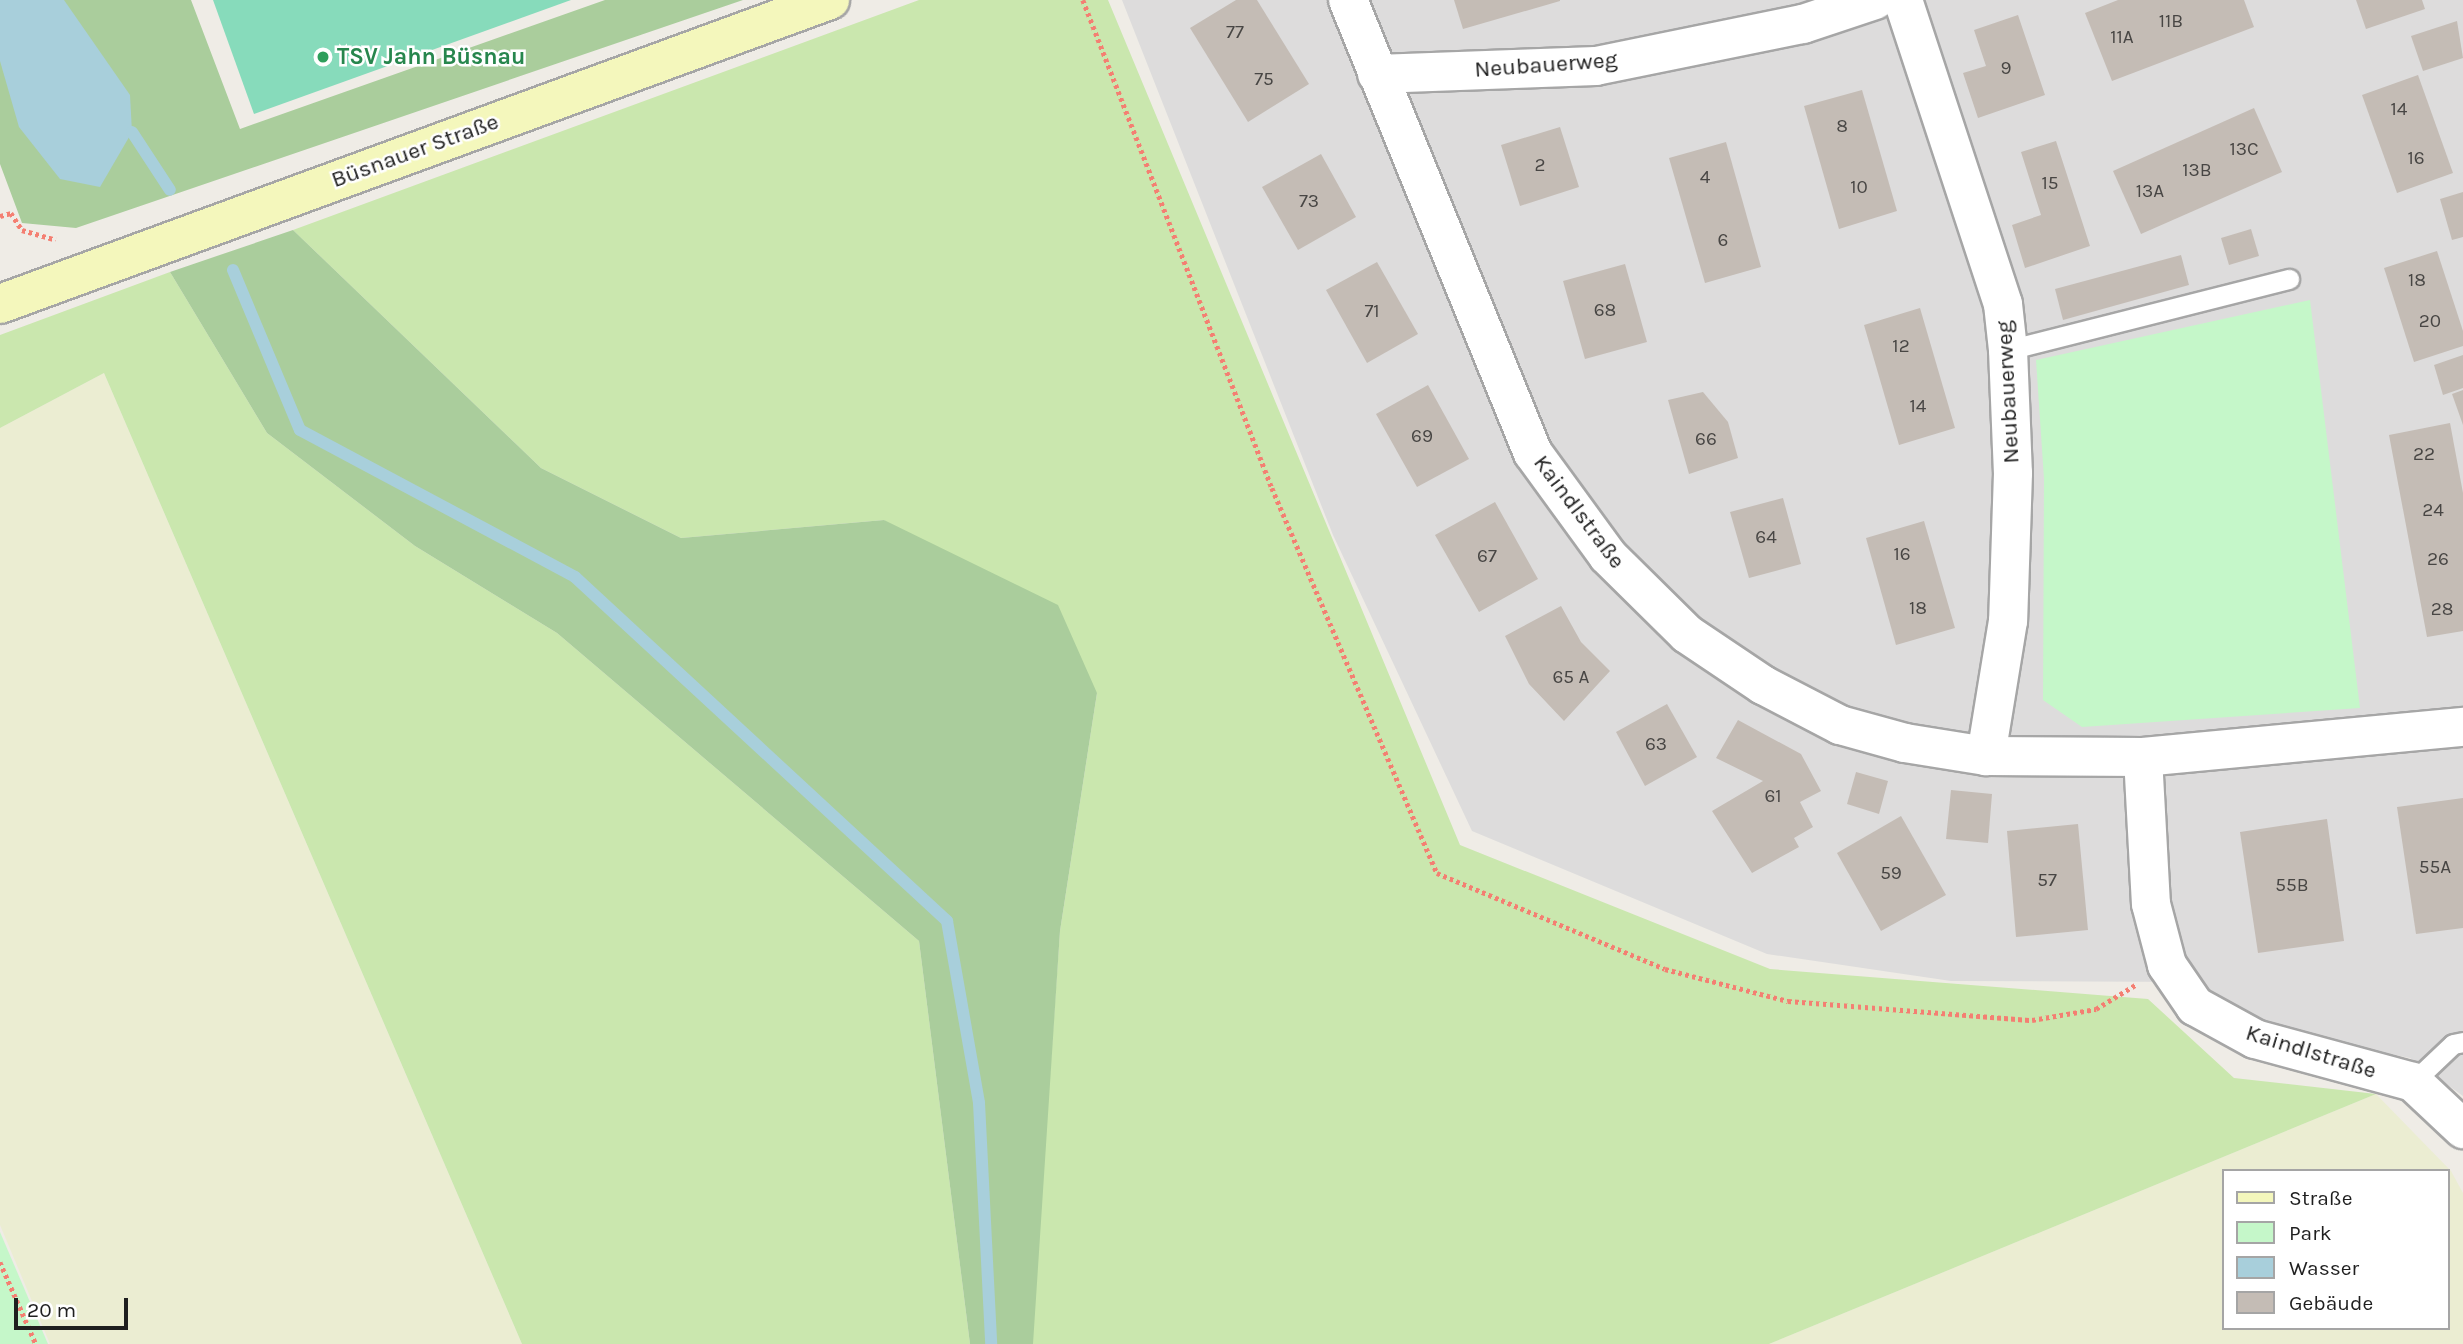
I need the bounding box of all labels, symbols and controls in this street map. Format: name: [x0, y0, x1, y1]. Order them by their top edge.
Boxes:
house number: 11B: [2159, 11, 2183, 33]
house number: 77: [1226, 22, 1244, 44]
house number: 11A: [2110, 27, 2134, 49]
place label: TSV Jahn Büsnau: [337, 43, 525, 71]
street label: Neubauerweg: [1474, 46, 1618, 84]
marker: TSV Jahn Büsnau: [315, 49, 331, 65]
house number: 9: [2000, 58, 2012, 80]
house number: 75: [1254, 69, 1274, 91]
house number: 14: [2391, 99, 2407, 121]
street label: Büsnauer Straße: [328, 108, 502, 194]
house number: 8: [1836, 116, 1848, 138]
house number: 13C: [2229, 139, 2259, 161]
house number: 16: [2407, 148, 2425, 170]
house number: 2: [1534, 155, 1546, 177]
house number: 13B: [2182, 160, 2212, 182]
house number: 4: [1700, 167, 1710, 189]
house number: 15: [2041, 173, 2059, 195]
house number: 10: [1850, 177, 1868, 199]
house number: 13A: [2136, 181, 2164, 203]
house number: 73: [1299, 191, 1319, 213]
house number: 6: [1718, 230, 1728, 252]
house number: 18: [2408, 270, 2426, 292]
house number: 68: [1594, 300, 1616, 322]
house number: 71: [1364, 301, 1380, 323]
house number: 20: [2419, 311, 2441, 333]
street label: Neubauerweg: [1990, 320, 2026, 464]
house number: 12: [1892, 336, 1910, 358]
house number: 14: [1910, 396, 1926, 418]
house number: 69: [1411, 426, 1433, 448]
house number: 66: [1695, 429, 1717, 451]
house number: 22: [2413, 444, 2435, 466]
street label: Kaindlstraße: [1527, 450, 1631, 574]
house number: 24: [2422, 500, 2444, 522]
house number: 64: [1755, 527, 1777, 549]
house number: 16: [1893, 544, 1911, 566]
house number: 67: [1477, 546, 1497, 568]
house number: 26: [2427, 549, 2449, 571]
house number: 18: [1909, 598, 1927, 620]
house number: 28: [2431, 599, 2453, 621]
house number: 65 A: [1552, 667, 1590, 689]
house number: 63: [1645, 734, 1667, 756]
house number: 61: [1764, 786, 1782, 808]
house number: 55A: [2419, 857, 2451, 879]
house number: 59: [1880, 863, 1902, 885]
house number: 57: [2037, 870, 2057, 892]
house number: 55B: [2275, 875, 2309, 897]
street label: Kaindlstraße: [2242, 1019, 2380, 1085]
legend: [2222, 1169, 2449, 1330]
text: Straße: [2289, 1186, 2352, 1210]
text: Park: [2289, 1221, 2332, 1245]
text: Wasser: [2289, 1256, 2359, 1280]
scale bar: [18, 1284, 131, 1328]
text: Gebäude: [2289, 1291, 2373, 1315]
text: 20 m: [27, 1298, 76, 1322]

